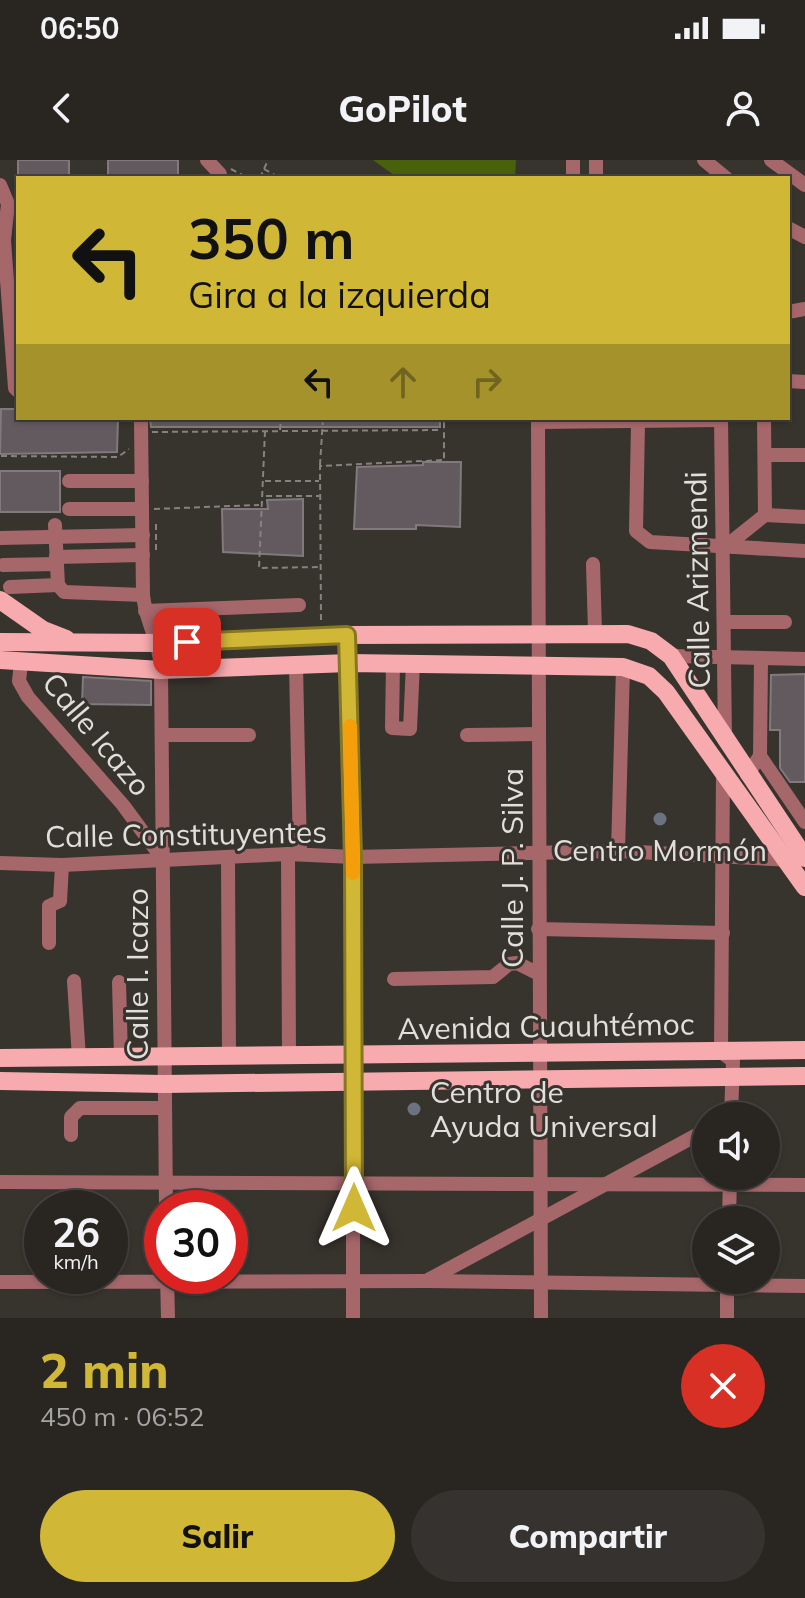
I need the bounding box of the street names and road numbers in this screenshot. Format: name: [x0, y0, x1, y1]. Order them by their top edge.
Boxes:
street label: Calle Arizmendi: [676, 471, 718, 689]
street label: Calle Icazo: [34, 665, 160, 803]
street label: Calle J. P. Silva: [493, 768, 531, 968]
street label: Calle Constituyentes: [45, 813, 327, 855]
street label: Calle I. Icazo: [118, 888, 156, 1060]
street label: Avenida Cuauhtémoc: [397, 1004, 695, 1048]

